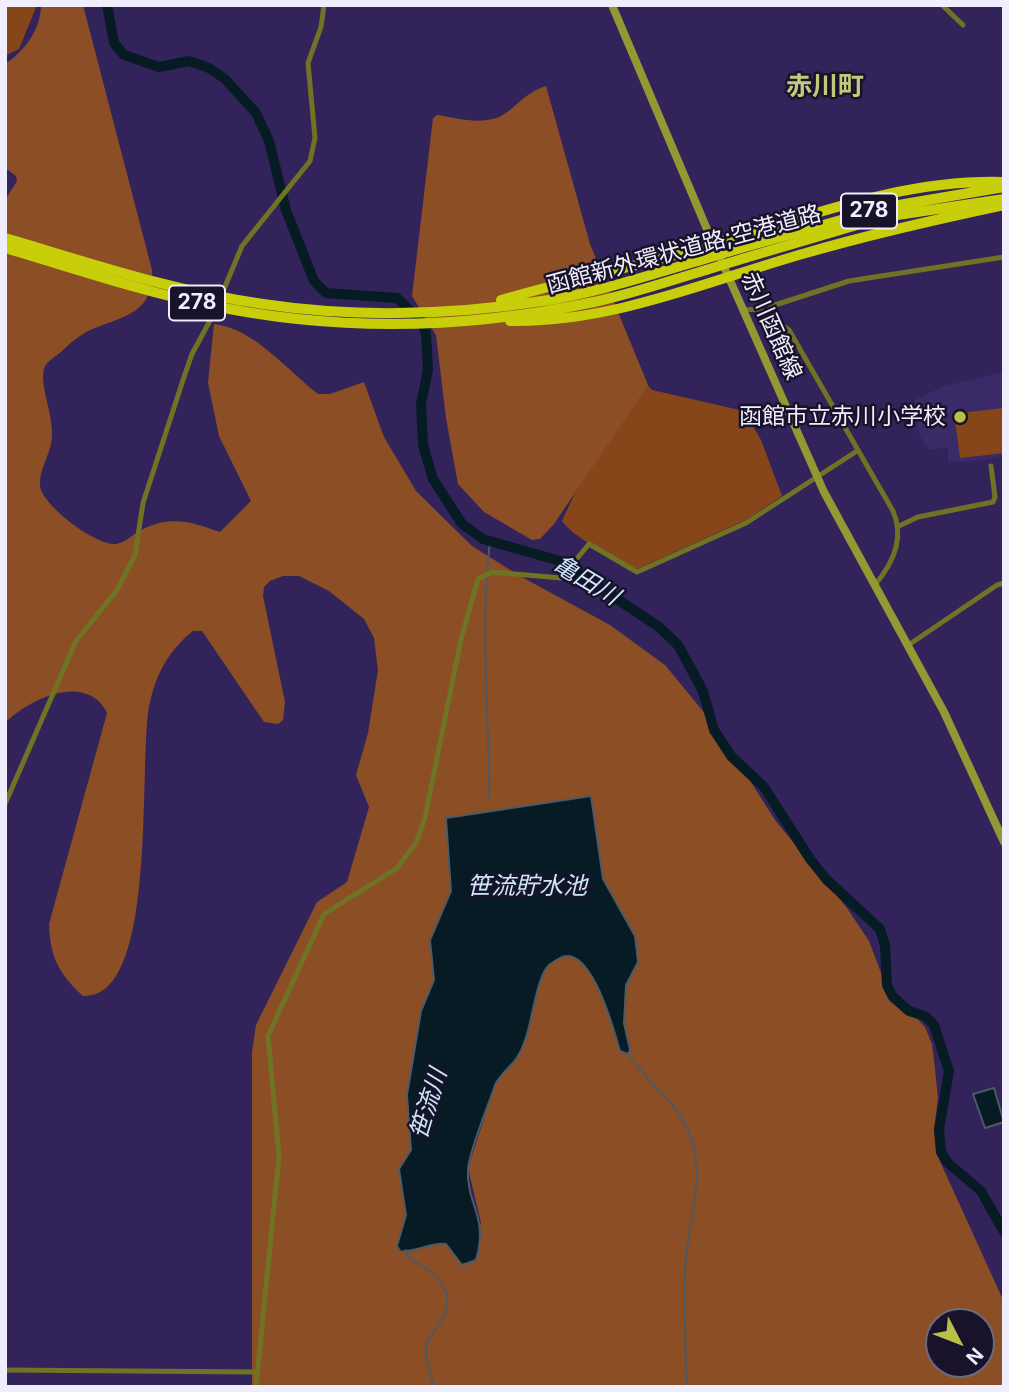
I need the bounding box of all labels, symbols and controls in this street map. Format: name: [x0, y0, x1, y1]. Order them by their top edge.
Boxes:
district label: 赤川町: [786, 71, 864, 103]
road number: 278: [841, 194, 897, 228]
street label: 函館新外環状道路;空港道路: [544, 200, 824, 300]
street label: 赤川函館線: [735, 268, 807, 384]
road number: 278: [169, 286, 225, 320]
place label: 函館市立赤川小学校: [739, 403, 946, 431]
marker: 函館市立赤川小学校: [952, 409, 968, 425]
water label: 亀田川: [548, 550, 624, 612]
water label: 笹流貯水池: [467, 873, 587, 901]
water label: 笹流川: [405, 1065, 453, 1143]
north arrow: [925, 1308, 995, 1378]
text: N: [961, 1343, 988, 1369]

